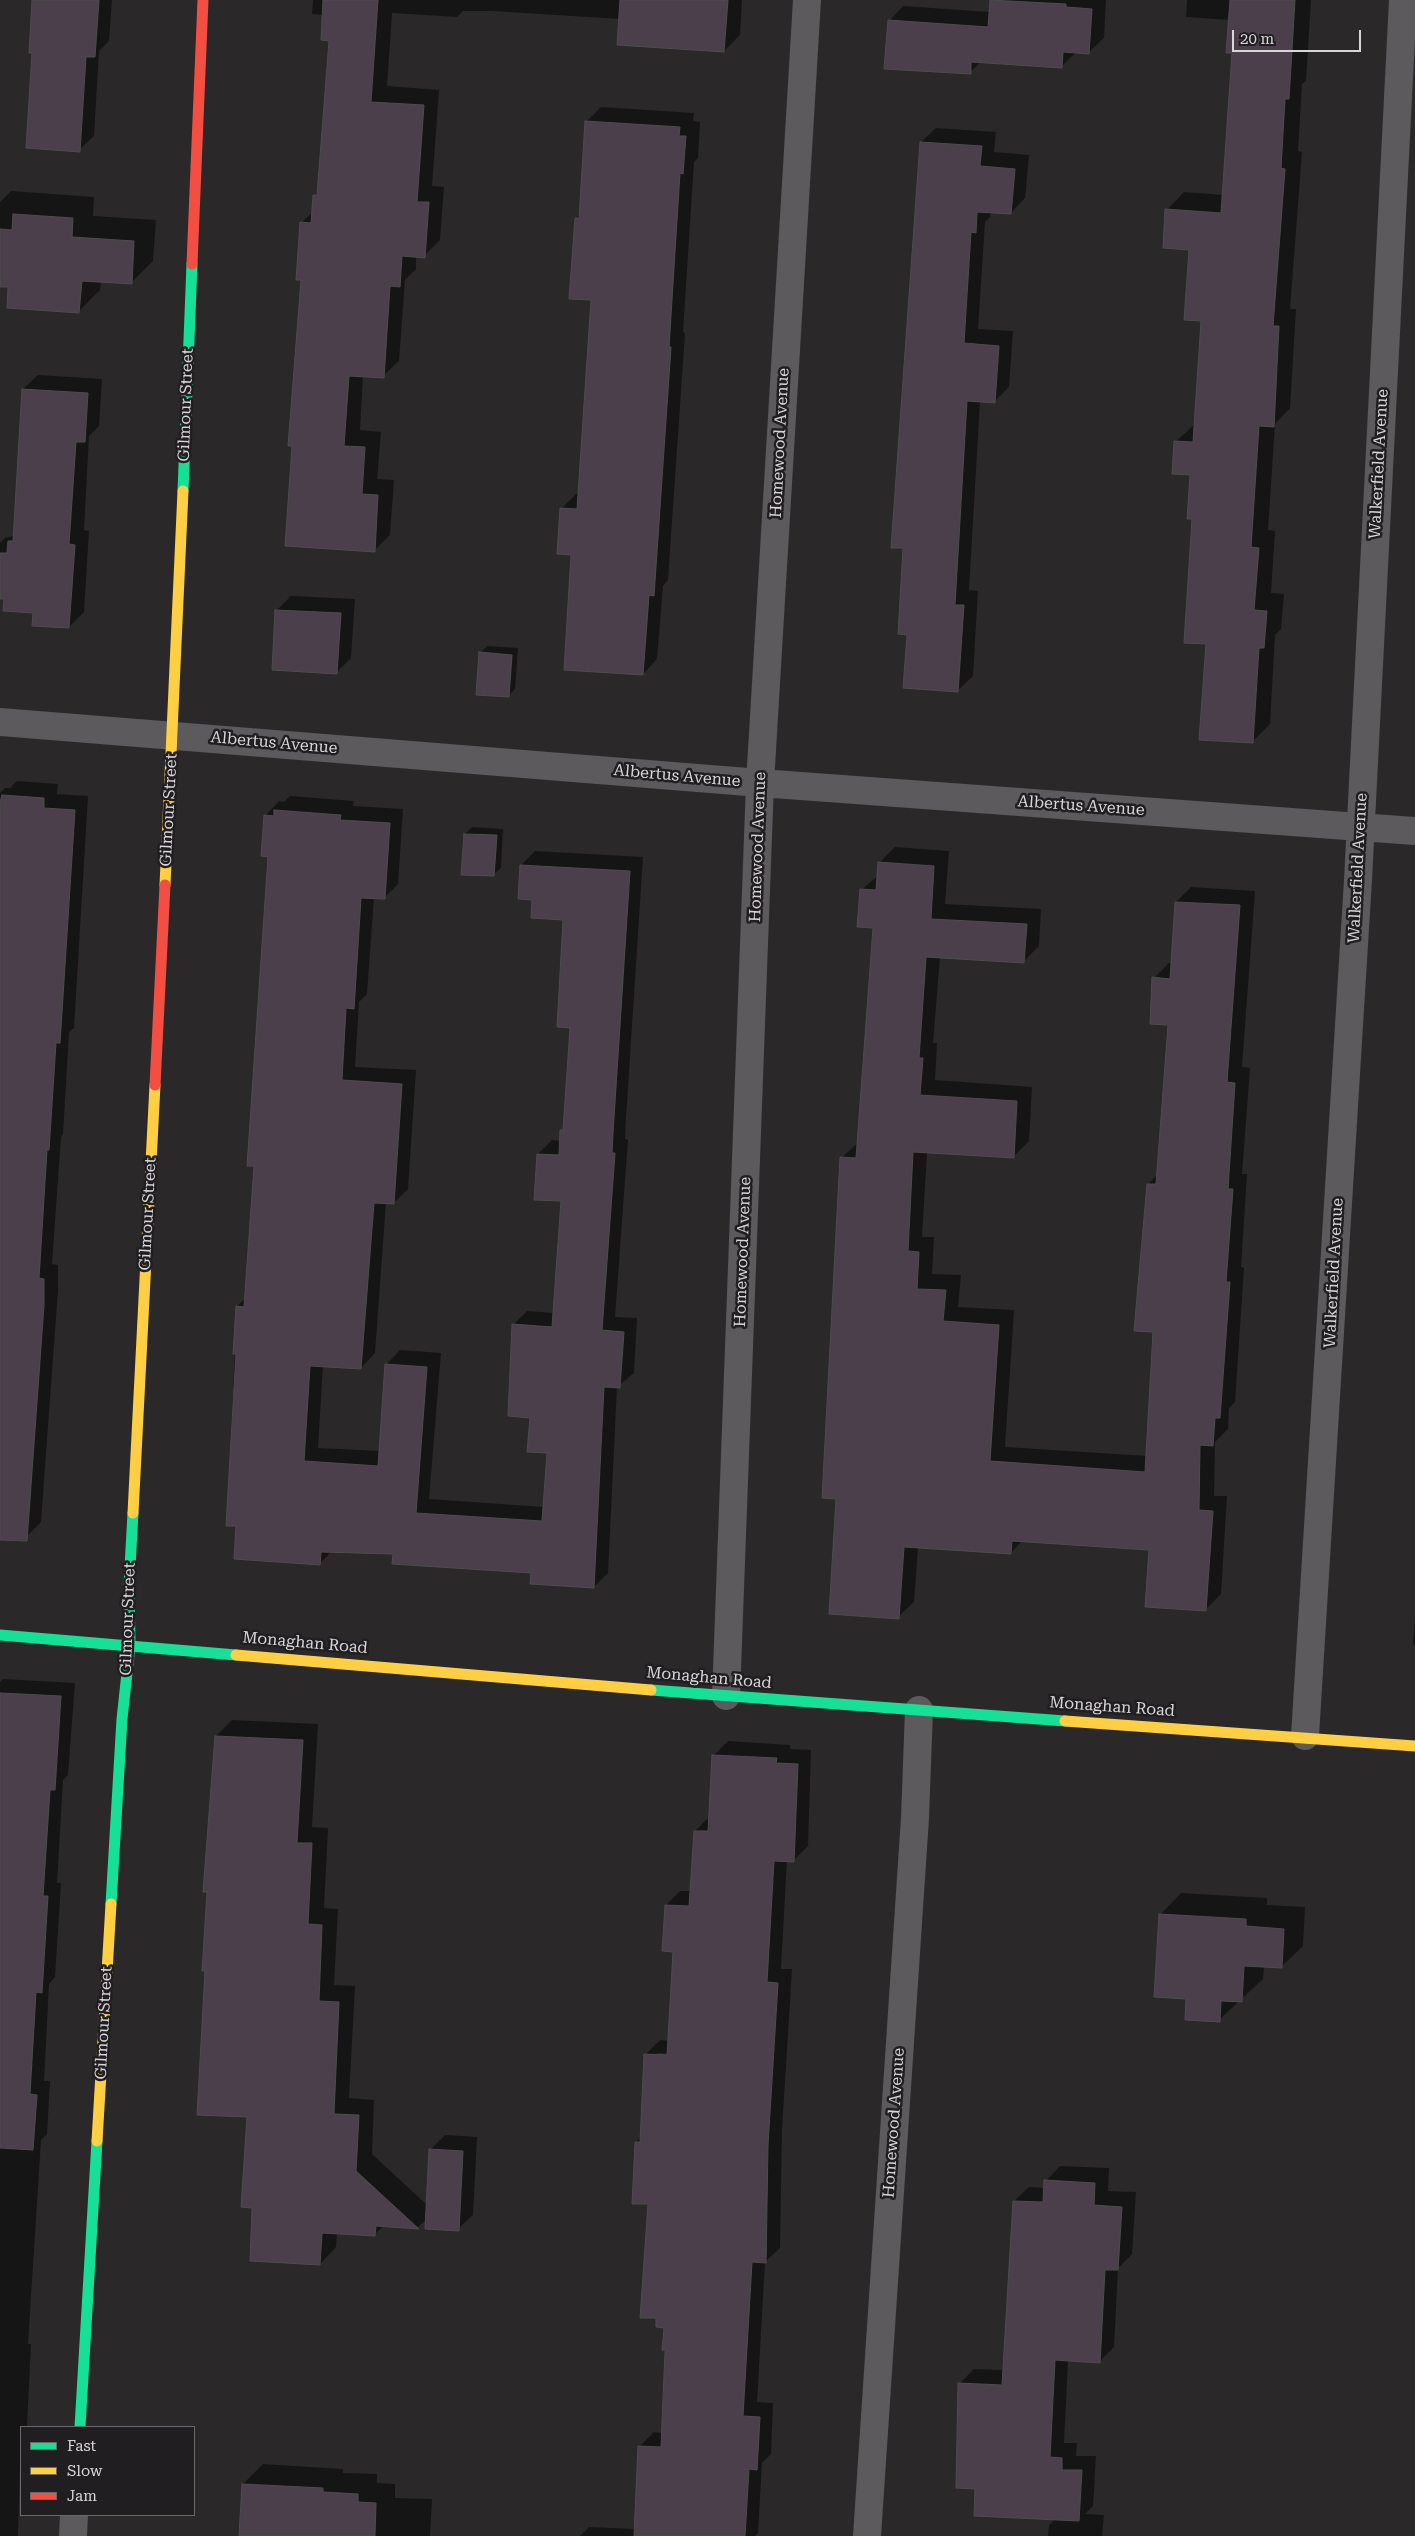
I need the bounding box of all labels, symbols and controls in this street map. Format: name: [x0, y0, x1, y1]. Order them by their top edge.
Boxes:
scale bar: [1235, 20, 1364, 52]
text: 20 m: [1240, 30, 1274, 48]
street label: Gilmour Street: [174, 348, 198, 462]
street label: Homewood Avenue: [766, 367, 794, 519]
street label: Walkerfield Avenue: [1365, 388, 1393, 540]
street label: Albertus Avenue: [210, 728, 338, 758]
street label: Gilmour Street: [156, 753, 182, 867]
street label: Albertus Avenue: [613, 761, 741, 791]
street label: Homewood Avenue: [746, 771, 770, 923]
street label: Albertus Avenue: [1017, 792, 1145, 820]
street label: Walkerfield Avenue: [1344, 792, 1372, 944]
street label: Gilmour Street: [135, 1157, 161, 1271]
street label: Homewood Avenue: [731, 1176, 755, 1328]
street label: Walkerfield Avenue: [1320, 1197, 1348, 1349]
street label: Gilmour Street: [116, 1562, 140, 1676]
street label: Monaghan Road: [242, 1628, 368, 1658]
street label: Monaghan Road: [646, 1663, 772, 1693]
street label: Monaghan Road: [1049, 1693, 1175, 1721]
street label: Gilmour Street: [91, 1966, 117, 2080]
street label: Homewood Avenue: [879, 2047, 909, 2199]
legend: [20, 2426, 195, 2516]
text: Fast: [67, 2437, 96, 2455]
text: Slow: [67, 2462, 102, 2480]
text: Jam: [67, 2487, 97, 2505]

